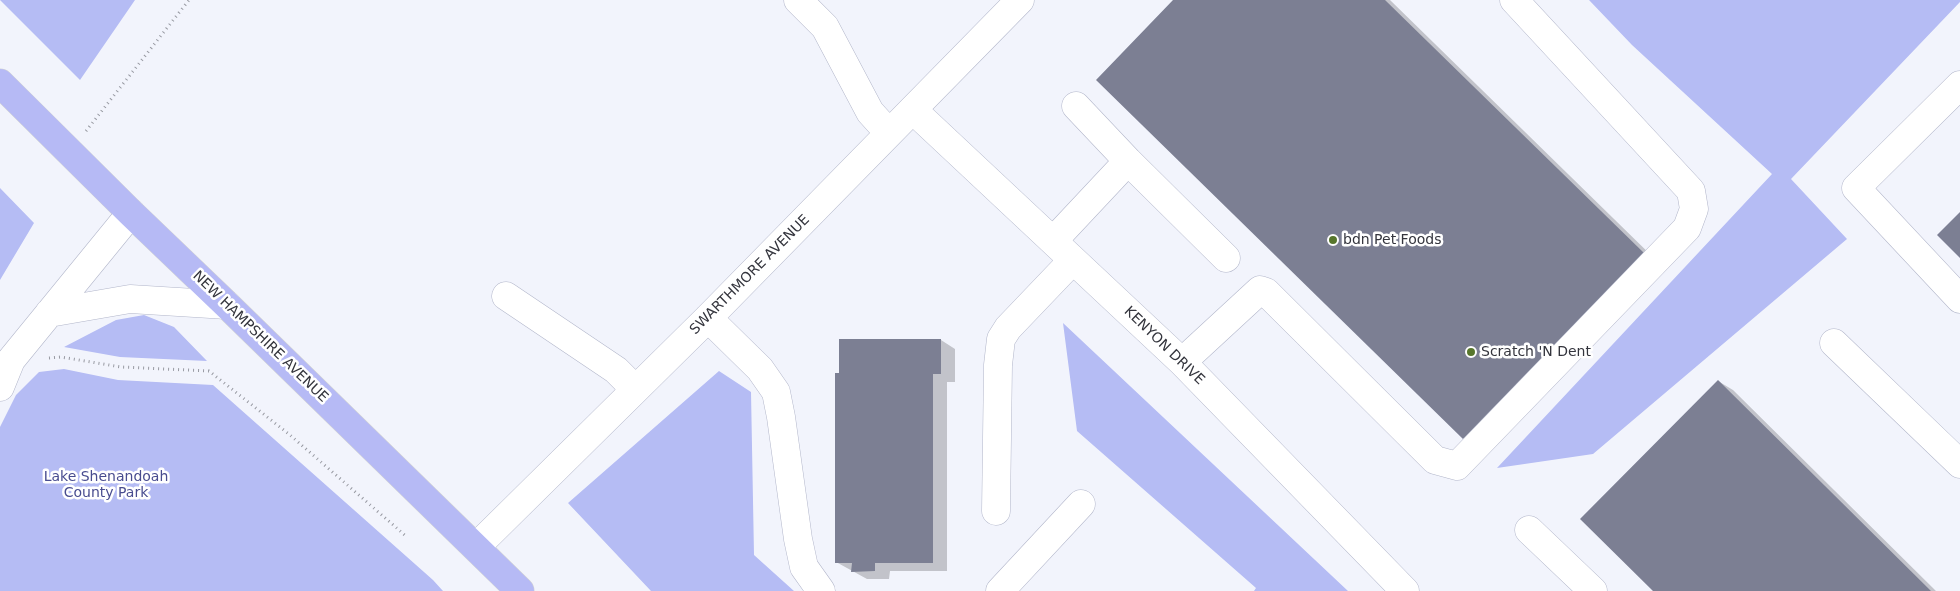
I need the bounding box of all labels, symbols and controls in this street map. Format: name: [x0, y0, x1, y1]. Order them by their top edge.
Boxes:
street label: SWARTHMORE AVENUE: [687, 212, 813, 338]
place label: bdn Pet Foods: [1343, 232, 1441, 248]
marker: bdn Pet Foods: [1327, 234, 1339, 246]
street label: NEW HAMPSHIRE AVENUE: [189, 268, 331, 406]
street label: KENYON DRIVE: [1120, 303, 1208, 389]
place label: Scratch 'N Dent: [1481, 344, 1591, 360]
marker: Scratch 'N Dent: [1465, 346, 1477, 358]
park label: Lake Shenandoah County Park: [44, 469, 168, 502]

